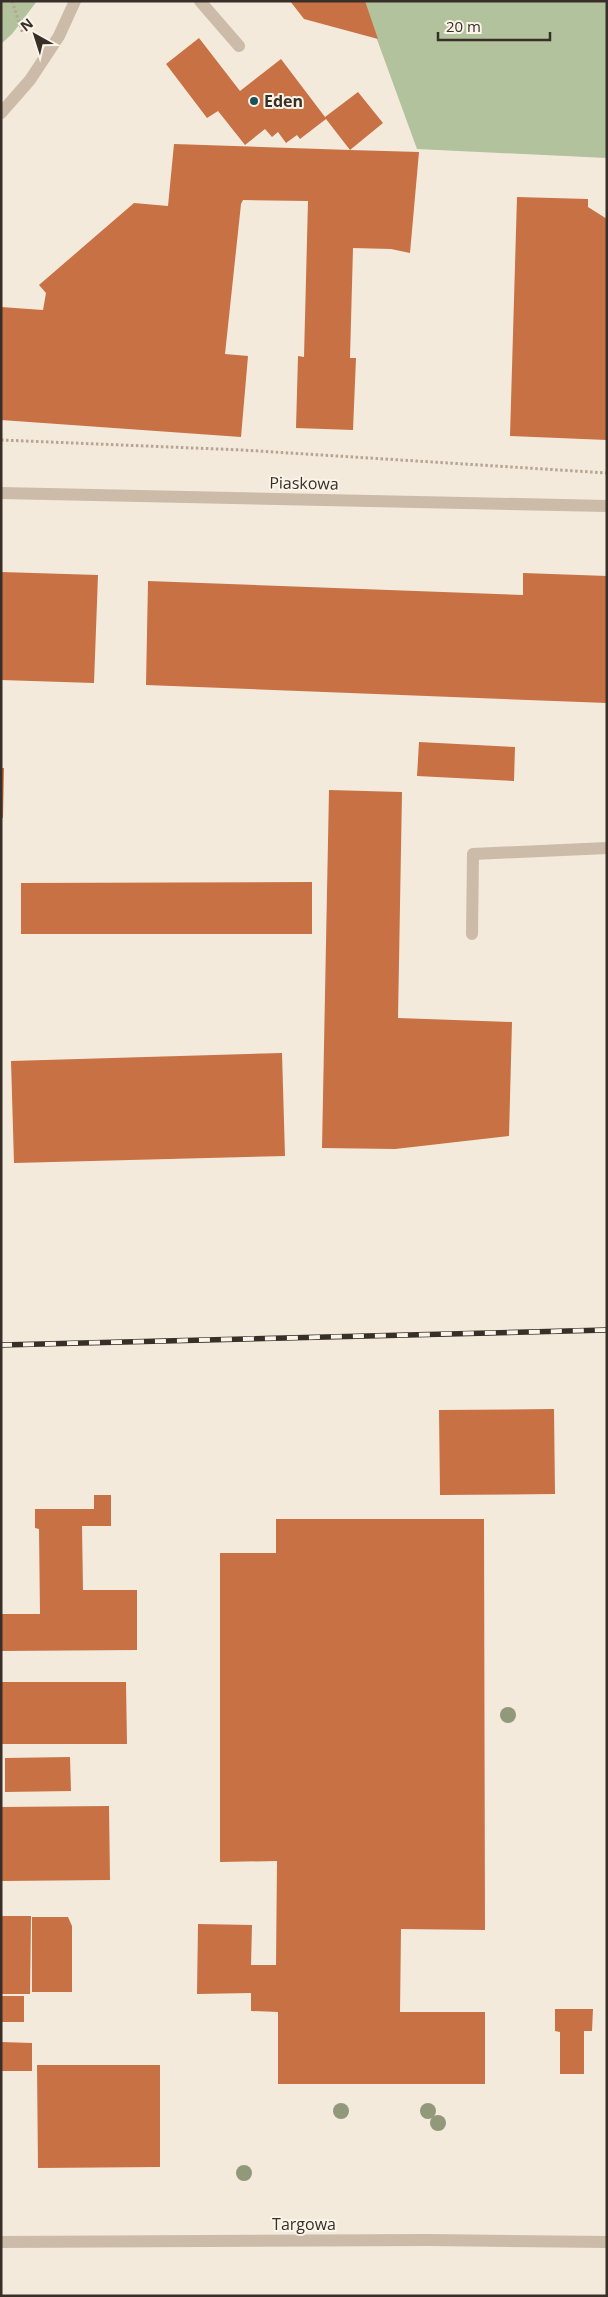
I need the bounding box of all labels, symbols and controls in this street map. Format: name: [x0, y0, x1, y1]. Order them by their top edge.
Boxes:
north arrow: [10, 10, 60, 60]
scale bar: [438, 10, 550, 42]
text: N: [16, 14, 37, 35]
text: 20 m: [446, 16, 481, 36]
place label: Eden: [264, 90, 303, 112]
marker: Eden: [248, 95, 260, 107]
street label: Piaskowa: [269, 471, 339, 495]
street label: Targowa: [272, 2213, 336, 2235]

